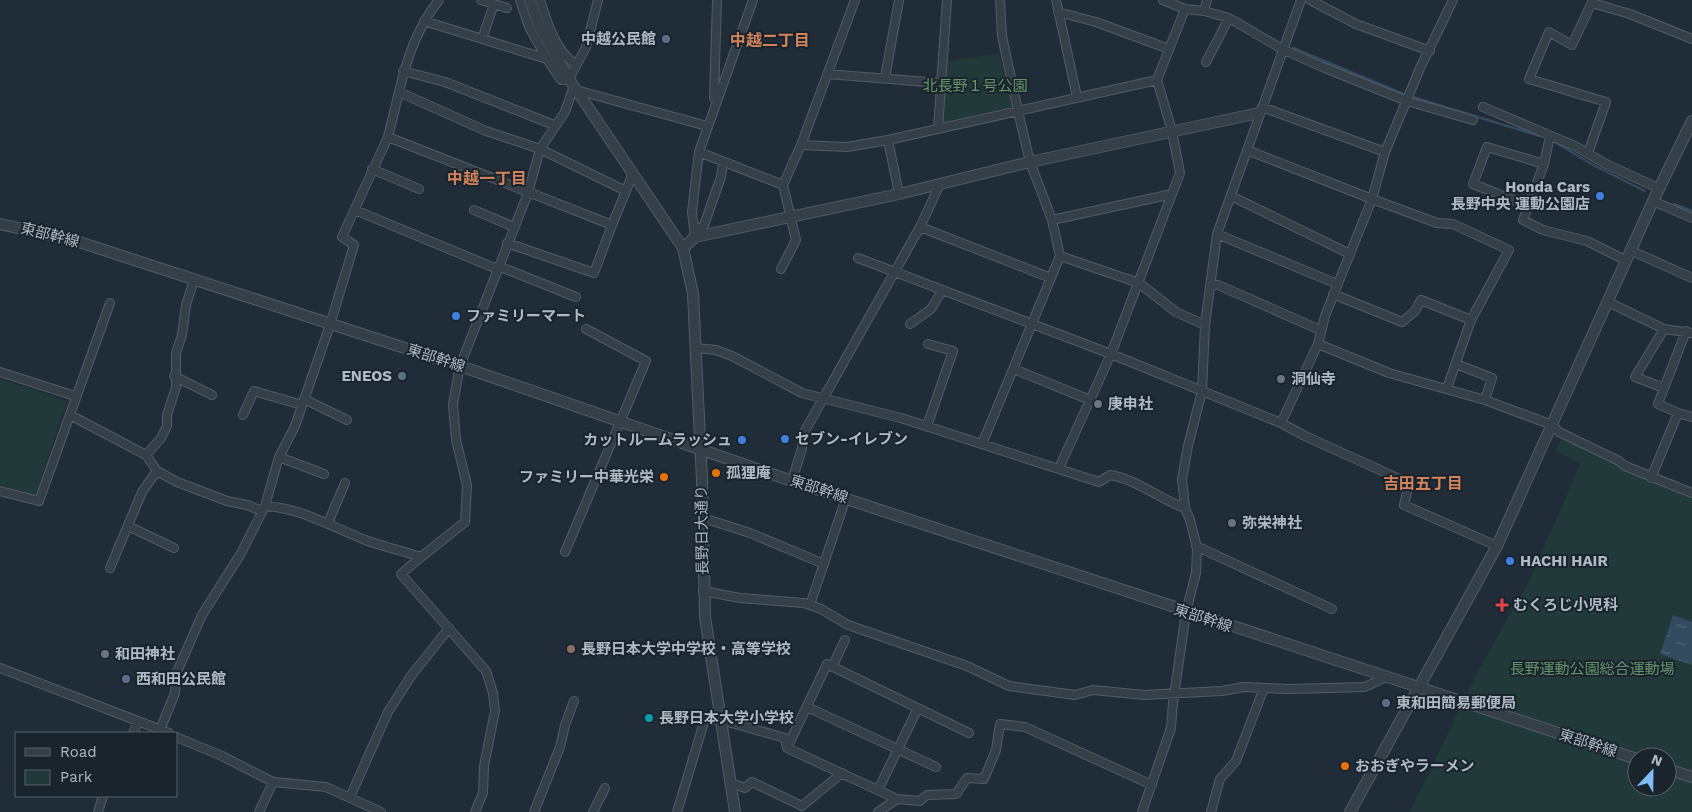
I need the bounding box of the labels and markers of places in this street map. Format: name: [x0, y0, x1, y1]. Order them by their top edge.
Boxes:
place label: 中越公民館: [581, 30, 656, 48]
marker: 中越公民館: [660, 33, 672, 45]
place label: Honda Cars 長野中央 運動公園店: [1451, 178, 1590, 213]
marker: Honda Cars 長野中央 運動公園店: [1594, 190, 1606, 202]
place label: ファミリーマート: [466, 307, 586, 325]
marker: ファミリーマート: [450, 310, 462, 322]
place label: ENEOS: [341, 367, 392, 385]
marker: ENEOS: [396, 370, 408, 382]
place label: 洞仙寺: [1291, 370, 1336, 388]
marker: 洞仙寺: [1275, 373, 1287, 385]
place label: 庚申社: [1108, 395, 1153, 413]
marker: 庚申社: [1092, 398, 1104, 410]
place label: セブン-イレブン: [795, 430, 908, 448]
place label: カットルームラッシュ: [583, 431, 732, 449]
marker: セブン-イレブン: [779, 433, 791, 445]
marker: カットルームラッシュ: [736, 434, 748, 446]
place label: 孤狸庵: [726, 464, 771, 482]
marker: 孤狸庵: [710, 467, 722, 479]
place label: ファミリー中華光栄: [519, 468, 654, 486]
marker: ファミリー中華光栄: [658, 471, 670, 483]
place label: 弥栄神社: [1242, 514, 1302, 532]
marker: 弥栄神社: [1226, 517, 1238, 529]
place label: HACHI HAIR: [1520, 552, 1608, 570]
marker: HACHI HAIR: [1504, 555, 1516, 567]
place label: むくろじ小児科: [1513, 596, 1618, 614]
marker: むくろじ小児科: [1495, 598, 1509, 612]
place label: 長野日本大学中学校・高等学校: [581, 640, 791, 658]
marker: 長野日本大学中学校・高等学校: [565, 643, 577, 655]
place label: 和田神社: [115, 645, 175, 663]
marker: 和田神社: [99, 648, 111, 660]
place label: 西和田公民館: [136, 670, 226, 688]
marker: 西和田公民館: [120, 673, 132, 685]
place label: 東和田簡易郵便局: [1396, 694, 1516, 712]
marker: 東和田簡易郵便局: [1380, 697, 1392, 709]
place label: 長野日本大学小学校: [659, 709, 794, 727]
marker: 長野日本大学小学校: [643, 712, 655, 724]
place label: おおぎやラーメン: [1355, 757, 1474, 775]
marker: おおぎやラーメン: [1339, 760, 1351, 772]

